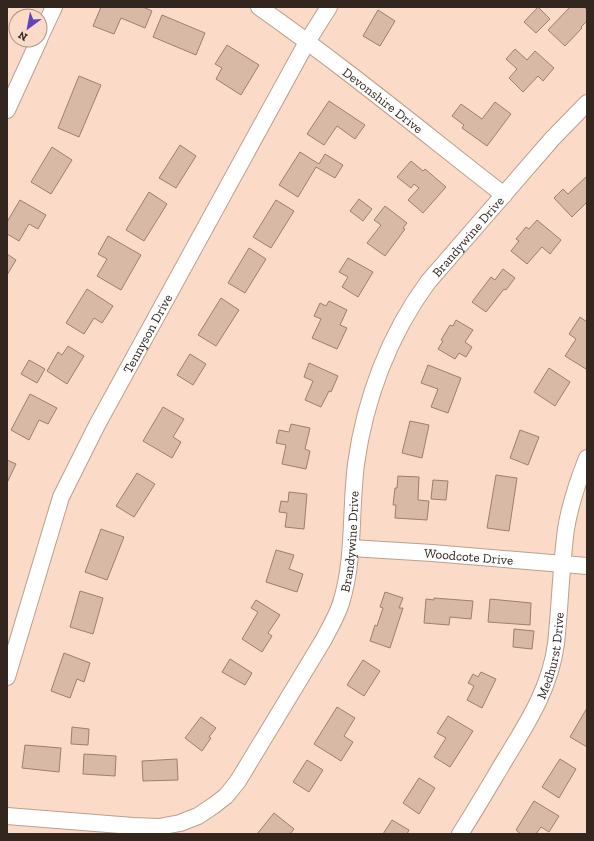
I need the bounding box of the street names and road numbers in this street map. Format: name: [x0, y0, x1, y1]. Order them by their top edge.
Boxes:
street label: Devonshire Drive: [340, 64, 426, 136]
street label: Brandywine Drive: [429, 193, 507, 280]
street label: Tennyson Drive: [120, 291, 175, 376]
street label: Brandywine Drive: [337, 490, 362, 594]
street label: Woodcote Drive: [424, 546, 514, 568]
street label: Medhurst Drive: [533, 612, 567, 701]

